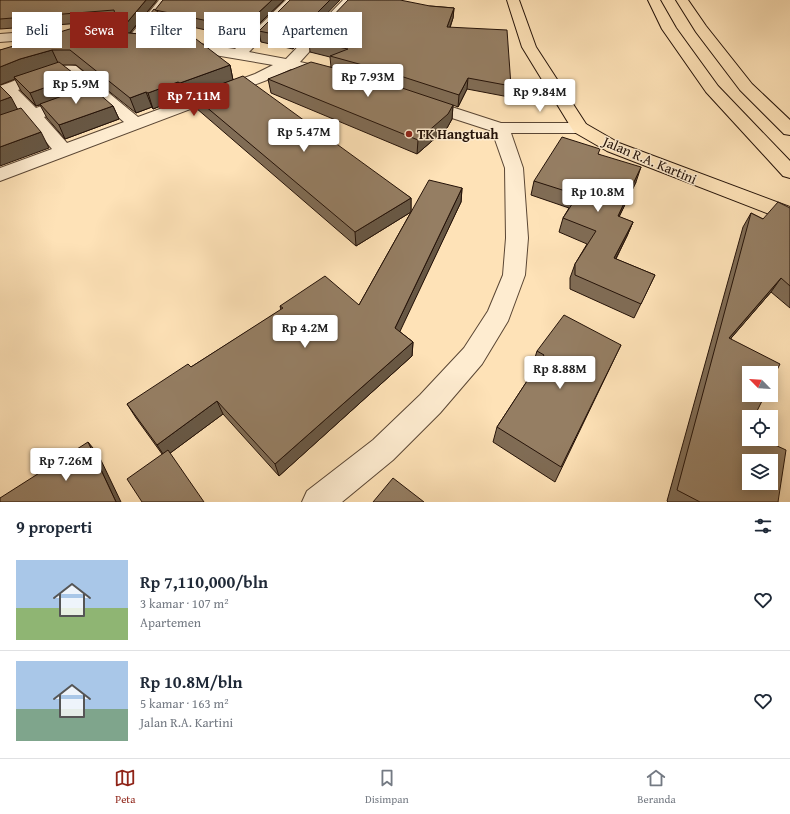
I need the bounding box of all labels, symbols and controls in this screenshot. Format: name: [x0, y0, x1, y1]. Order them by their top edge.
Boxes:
chip: Beli: [12, 12, 62, 48]
chip: Sewa: [70, 12, 128, 48]
chip: Filter: [136, 12, 196, 48]
chip: Baru: [204, 12, 260, 48]
chip: Apartemen: [268, 12, 362, 48]
pin: Rp 7.93M: [327, 64, 409, 98]
text: Rp 7.93M: [341, 67, 395, 86]
pin: Rp 5.9M: [39, 71, 113, 105]
text: Rp 5.9M: [53, 74, 99, 93]
pin: Rp 9.84M: [499, 79, 581, 113]
text: Rp 9.84M: [513, 82, 567, 101]
pin: Rp 7.11M: [153, 83, 235, 117]
text: Rp 7.11M: [167, 86, 221, 105]
pin: Rp 5.47M: [263, 119, 345, 153]
text: Rp 5.47M: [277, 122, 331, 141]
place label: TK Hangtuah: [417, 124, 499, 144]
marker: TK Hangtuah: [404, 129, 414, 139]
street label: Jalan R.A. Kartini: [598, 130, 700, 189]
pin: Rp 10.8M: [557, 179, 639, 213]
text: Rp 10.8M: [571, 182, 625, 201]
pin: Rp 4.2M: [268, 315, 342, 349]
text: Rp 4.2M: [282, 318, 328, 337]
pin: Rp 8.88M: [519, 356, 601, 390]
text: Rp 8.88M: [533, 359, 587, 378]
north arrow: [742, 366, 778, 402]
map controls: [742, 366, 778, 490]
button: locate: [742, 410, 778, 446]
pin: Rp 7.26M: [25, 448, 107, 482]
text: Rp 7.26M: [39, 451, 93, 470]
button: layers: [742, 454, 778, 490]
text: 9 properti: [16, 514, 92, 539]
icon: filters: [752, 515, 774, 537]
text: Rp 7,110,000/bln: [140, 569, 268, 594]
icon: home: [48, 576, 96, 624]
icon: heart: [752, 589, 774, 611]
text: 3 kamar · 107 m²: [140, 594, 229, 613]
text: Apartemen: [140, 613, 201, 632]
text: Rp 10.8M/bln: [140, 669, 243, 694]
icon: home: [48, 677, 96, 725]
icon: heart: [752, 690, 774, 712]
text: 5 kamar · 163 m²: [140, 694, 229, 713]
text: Jalan R.A. Kartini: [140, 713, 233, 732]
tab: Peta: [114, 767, 136, 807]
tab: Disimpan: [365, 767, 409, 807]
tab: Beranda: [637, 767, 676, 807]

